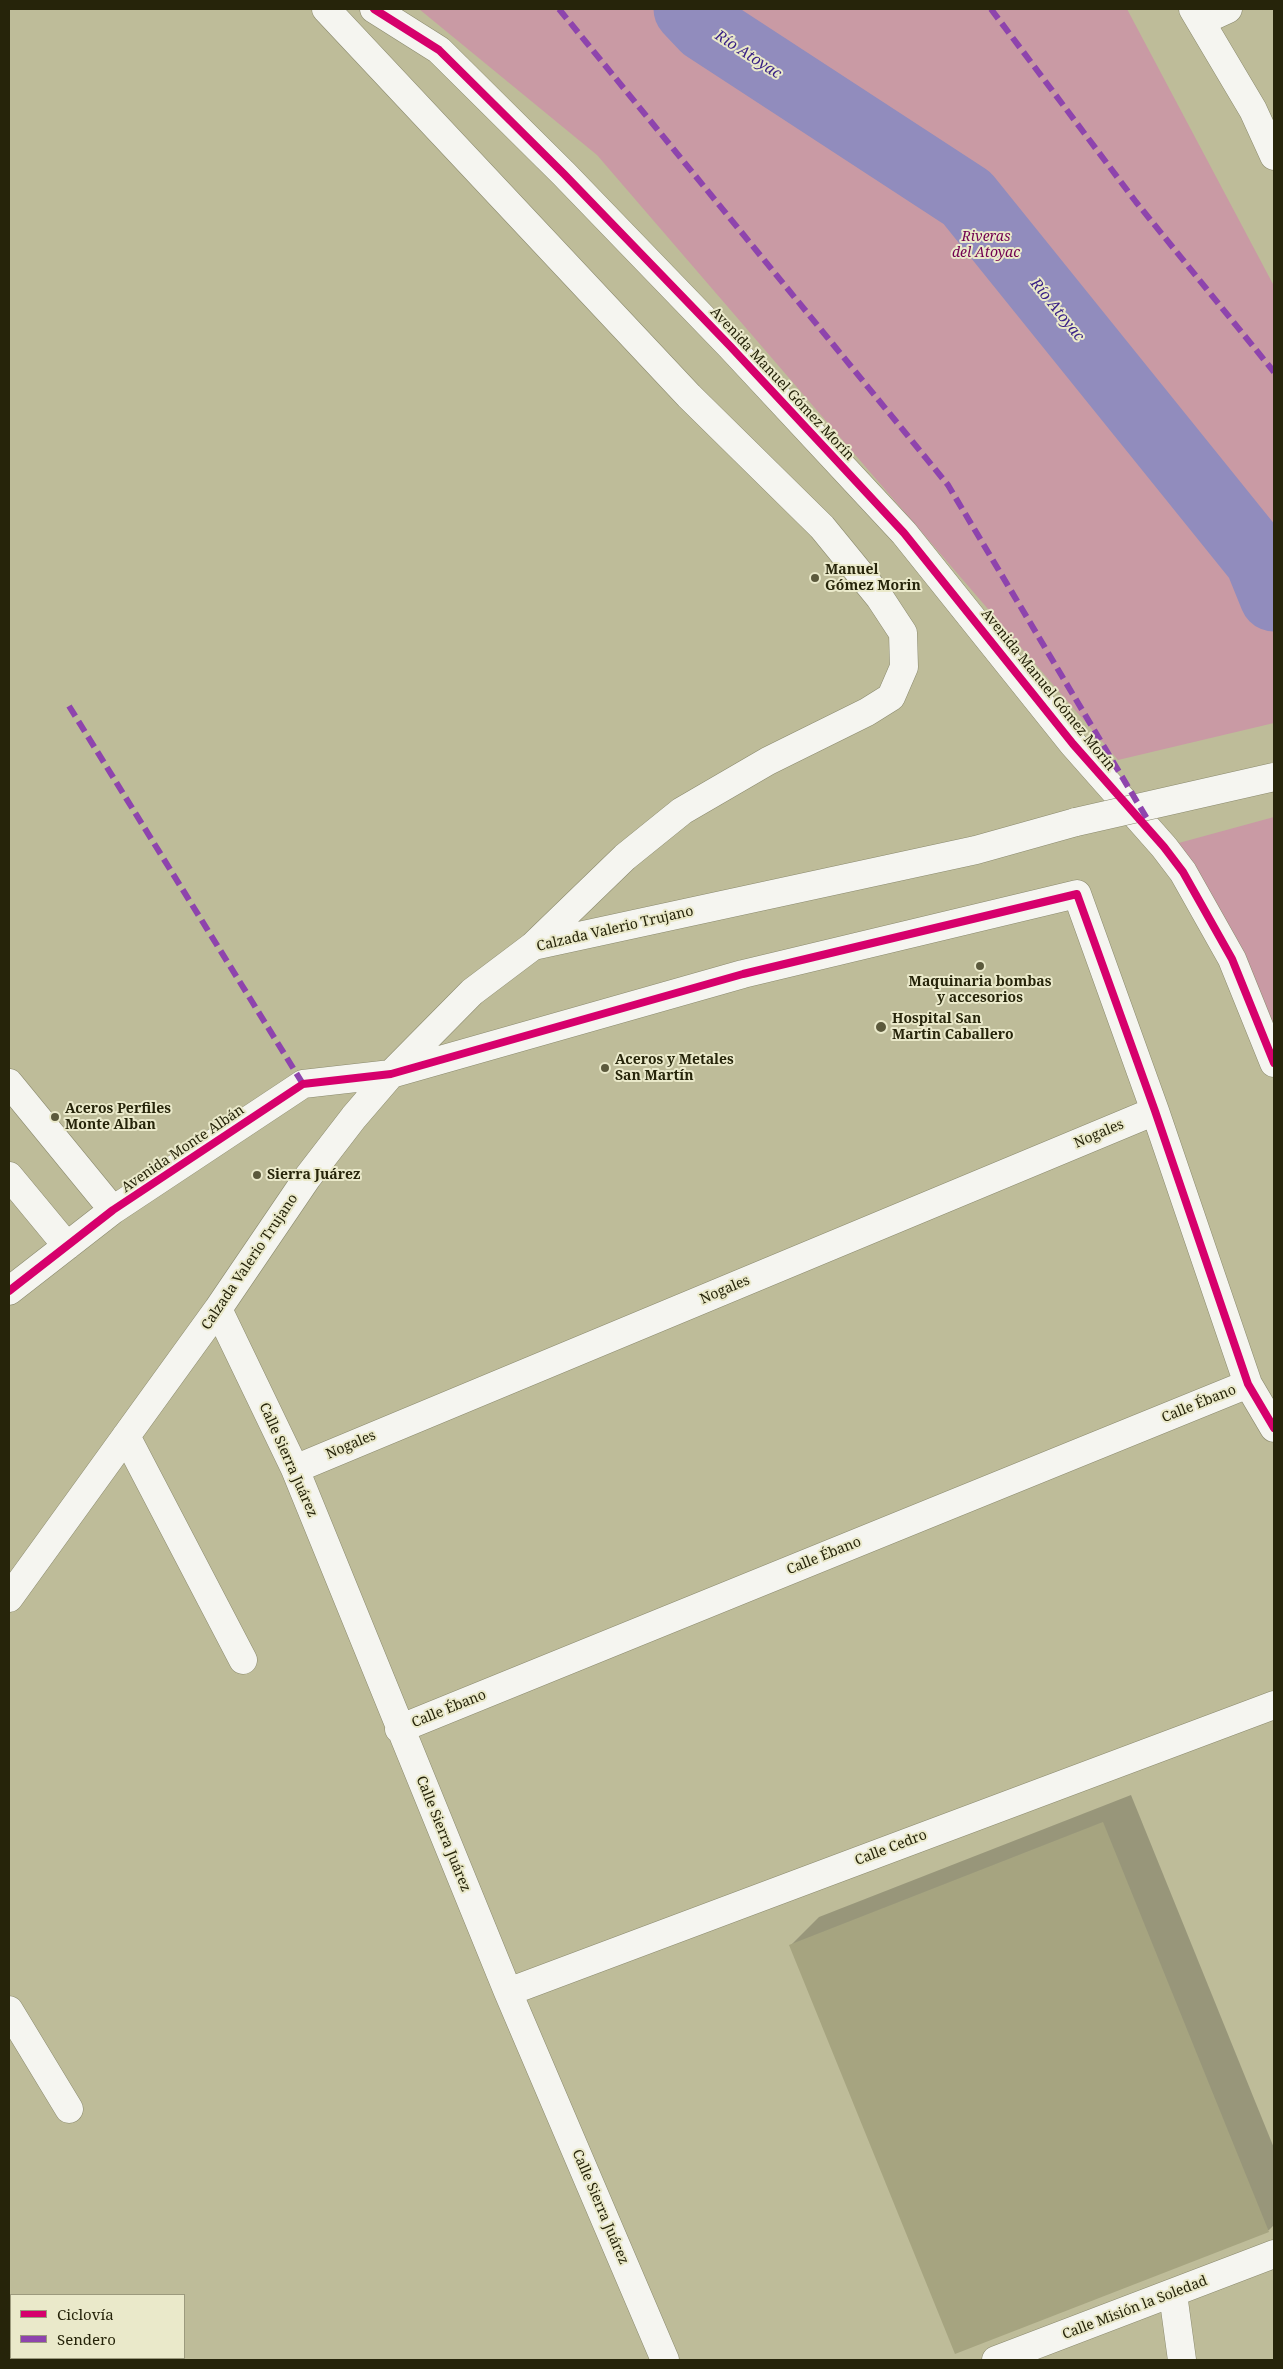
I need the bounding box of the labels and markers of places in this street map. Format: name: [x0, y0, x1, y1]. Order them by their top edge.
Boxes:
place label: Manuel Gómez Morin: [825, 562, 921, 594]
marker: Manuel Gómez Morin: [809, 572, 821, 584]
marker: Maquinaria bombas y accesorios: [974, 960, 986, 972]
place label: Maquinaria bombas y accesorios: [909, 974, 1051, 1006]
place label: Hospital San Martin Caballero: [892, 1011, 1014, 1044]
marker: Hospital San Martin Caballero: [874, 1020, 888, 1034]
place label: Aceros y Metales San Martín: [615, 1052, 734, 1084]
marker: Aceros y Metales San Martín: [599, 1062, 611, 1074]
place label: Aceros Perfiles Monte Alban: [65, 1101, 171, 1134]
marker: Aceros Perfiles Monte Alban: [49, 1111, 61, 1123]
place label: Sierra Juárez: [267, 1167, 360, 1183]
marker: Sierra Juárez: [251, 1169, 263, 1181]

